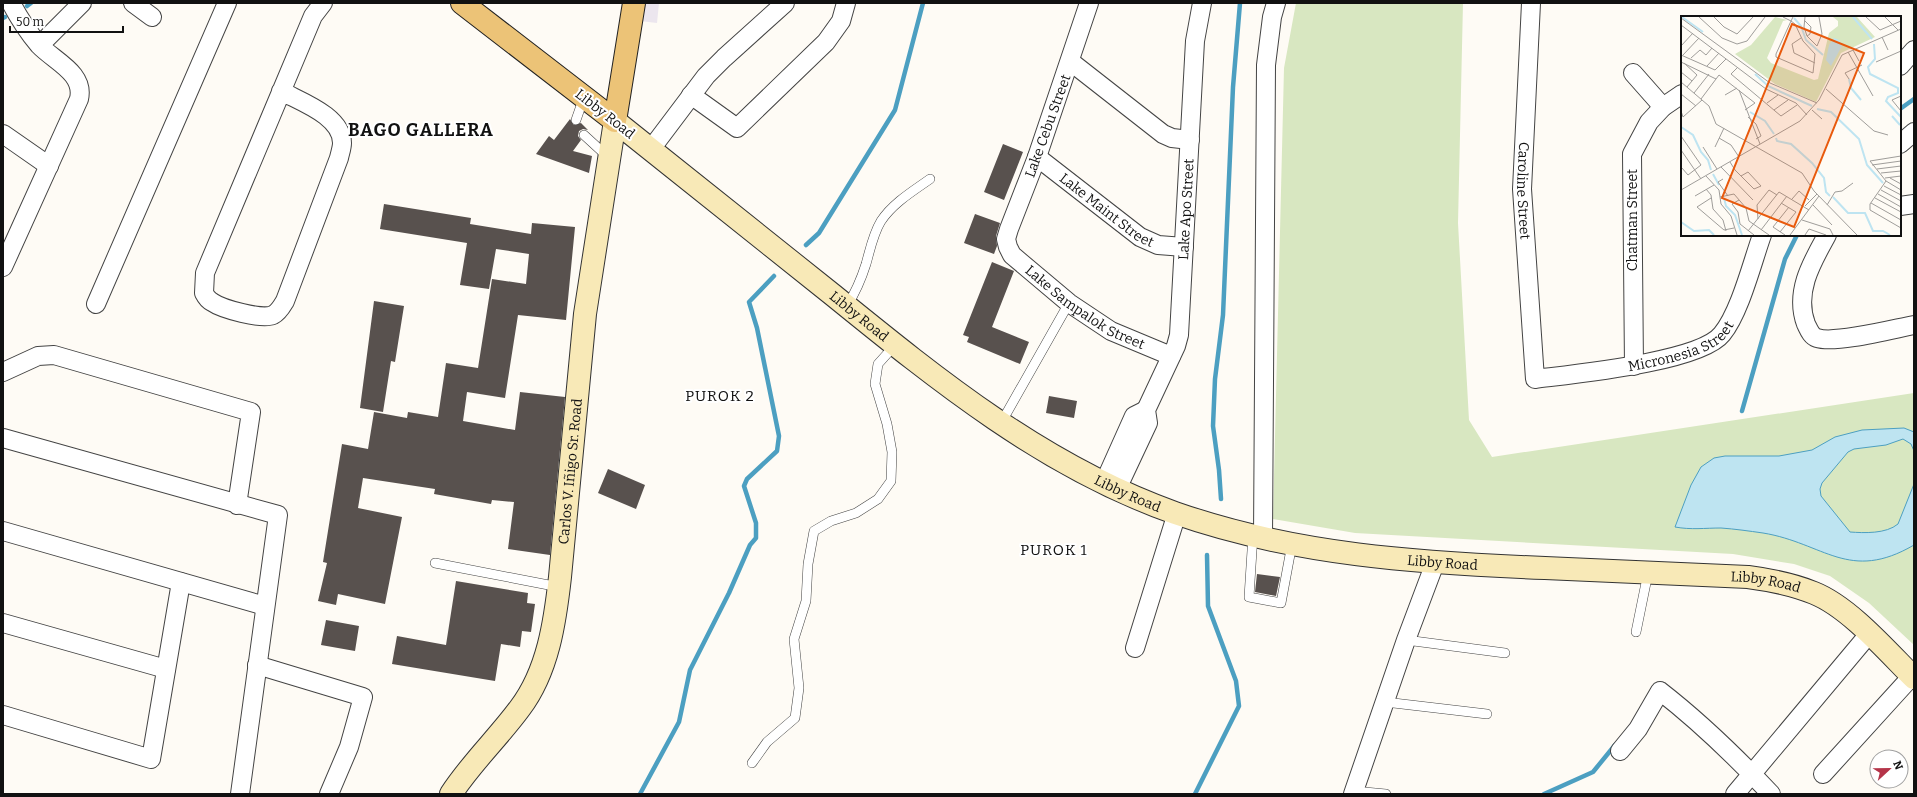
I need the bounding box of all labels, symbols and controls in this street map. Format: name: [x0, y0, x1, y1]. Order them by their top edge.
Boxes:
scale bar: [10, 8, 123, 34]
text: 50 m: [16, 15, 45, 29]
inset map: [1681, 16, 1901, 236]
street label: Lake Cebu Street: [1021, 72, 1075, 180]
street label: Libby Road: [572, 86, 638, 142]
district label: BAGO GALLERA: [348, 119, 494, 141]
street label: Caroline Street: [1513, 142, 1534, 240]
street label: Lake Apo Street: [1175, 158, 1197, 261]
street label: Lake Maint Street: [1056, 169, 1157, 251]
street label: Chatman Street: [1624, 169, 1641, 271]
street label: Lake Sampalok Street: [1022, 261, 1147, 353]
street label: Libby Road: [826, 287, 892, 345]
street label: Micronesia Street: [1626, 318, 1737, 375]
district label: PUROK 2: [685, 387, 755, 405]
street label: Carlos V. Iñigo Sr. Road: [555, 398, 585, 545]
street label: Libby Road: [1092, 471, 1163, 516]
district label: PUROK 1: [1020, 541, 1088, 559]
street label: Libby Road: [1406, 551, 1478, 573]
street label: Libby Road: [1730, 568, 1803, 596]
north arrow: [1869, 749, 1909, 789]
text: N: [1890, 759, 1906, 772]

